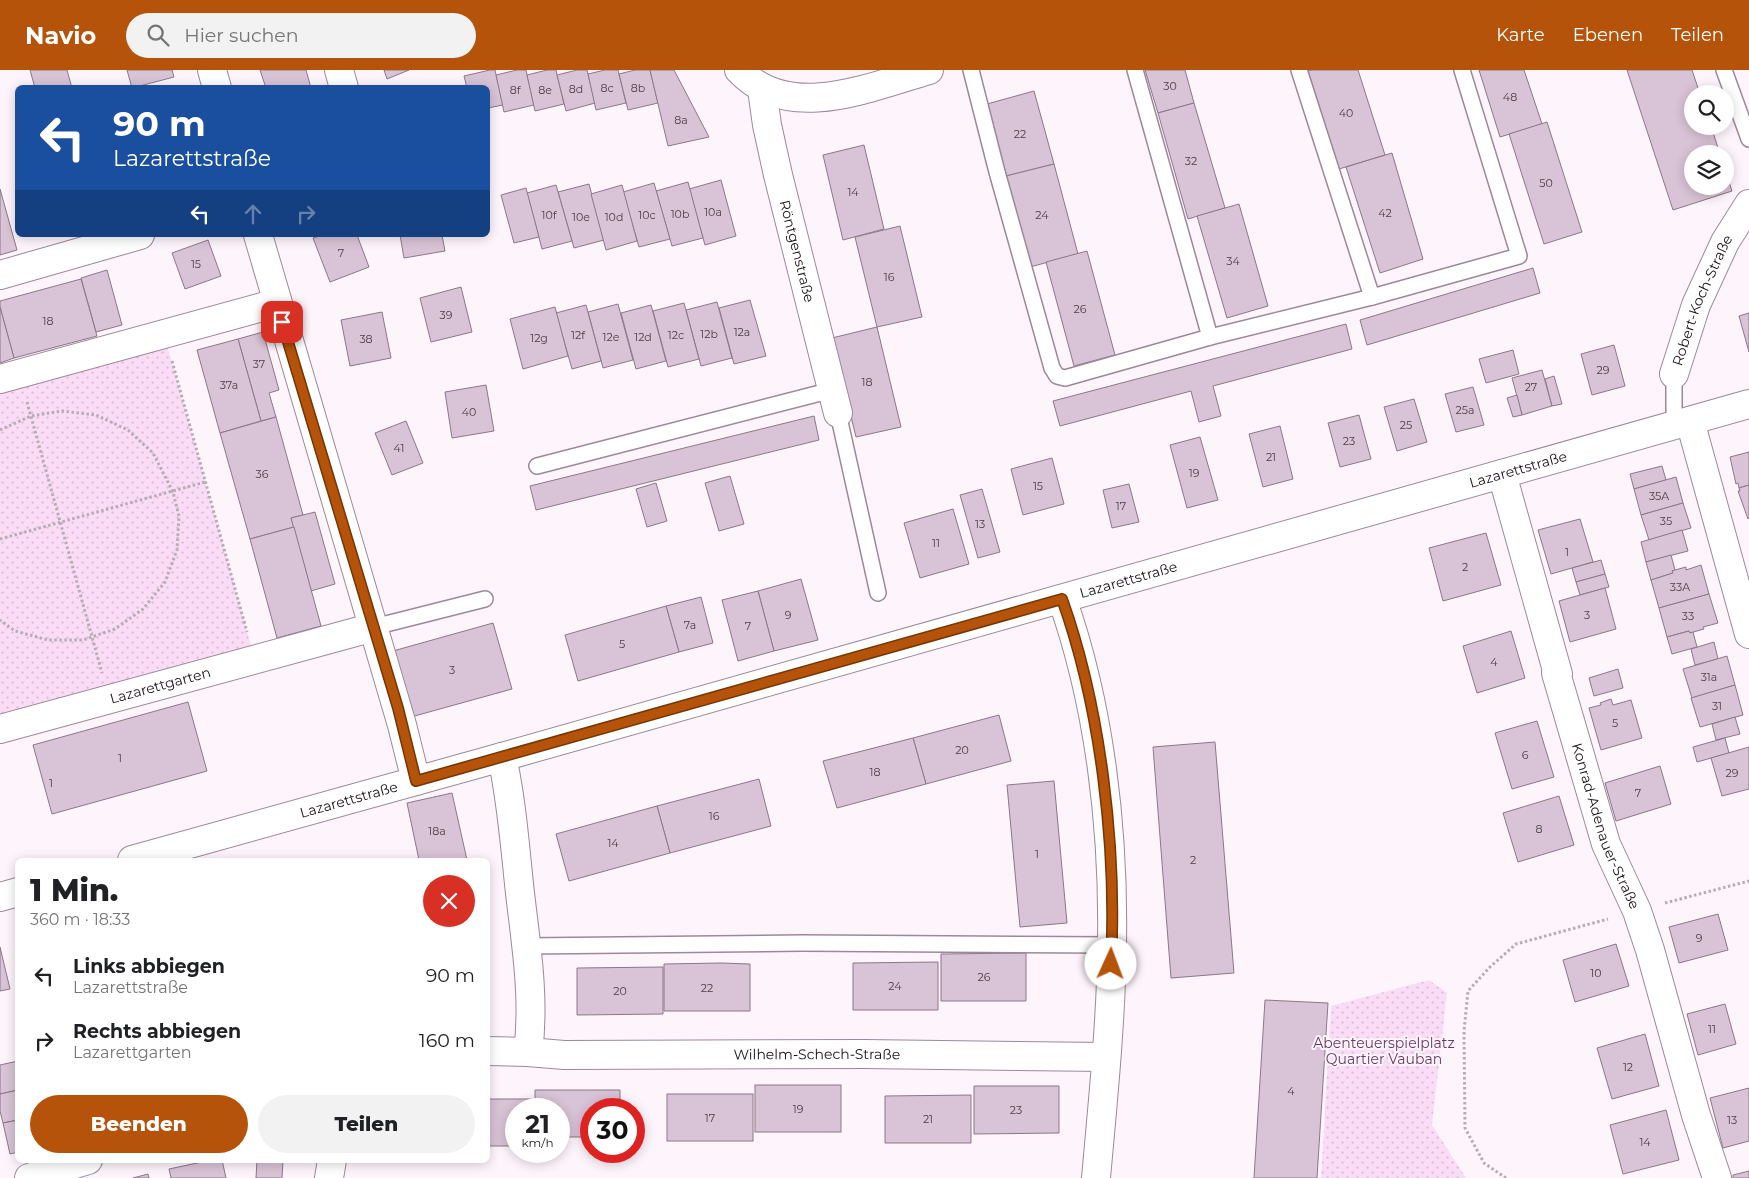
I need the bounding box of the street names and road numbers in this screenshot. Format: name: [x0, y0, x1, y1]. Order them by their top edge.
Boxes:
street label: Röntgenstraße: [776, 198, 819, 304]
street label: Robert-Koch-Straße: [1668, 231, 1736, 368]
street label: Lazarettstraße: [1467, 447, 1569, 492]
street label: Lazarettstraße: [1077, 557, 1179, 602]
street label: Lazarettgarten: [108, 663, 213, 708]
street label: Konrad-Adenauer-Straße: [1568, 741, 1644, 912]
street label: Lazarettstraße: [298, 777, 400, 822]
street label: Wilhelm-Schech-Straße: [733, 1045, 900, 1063]

